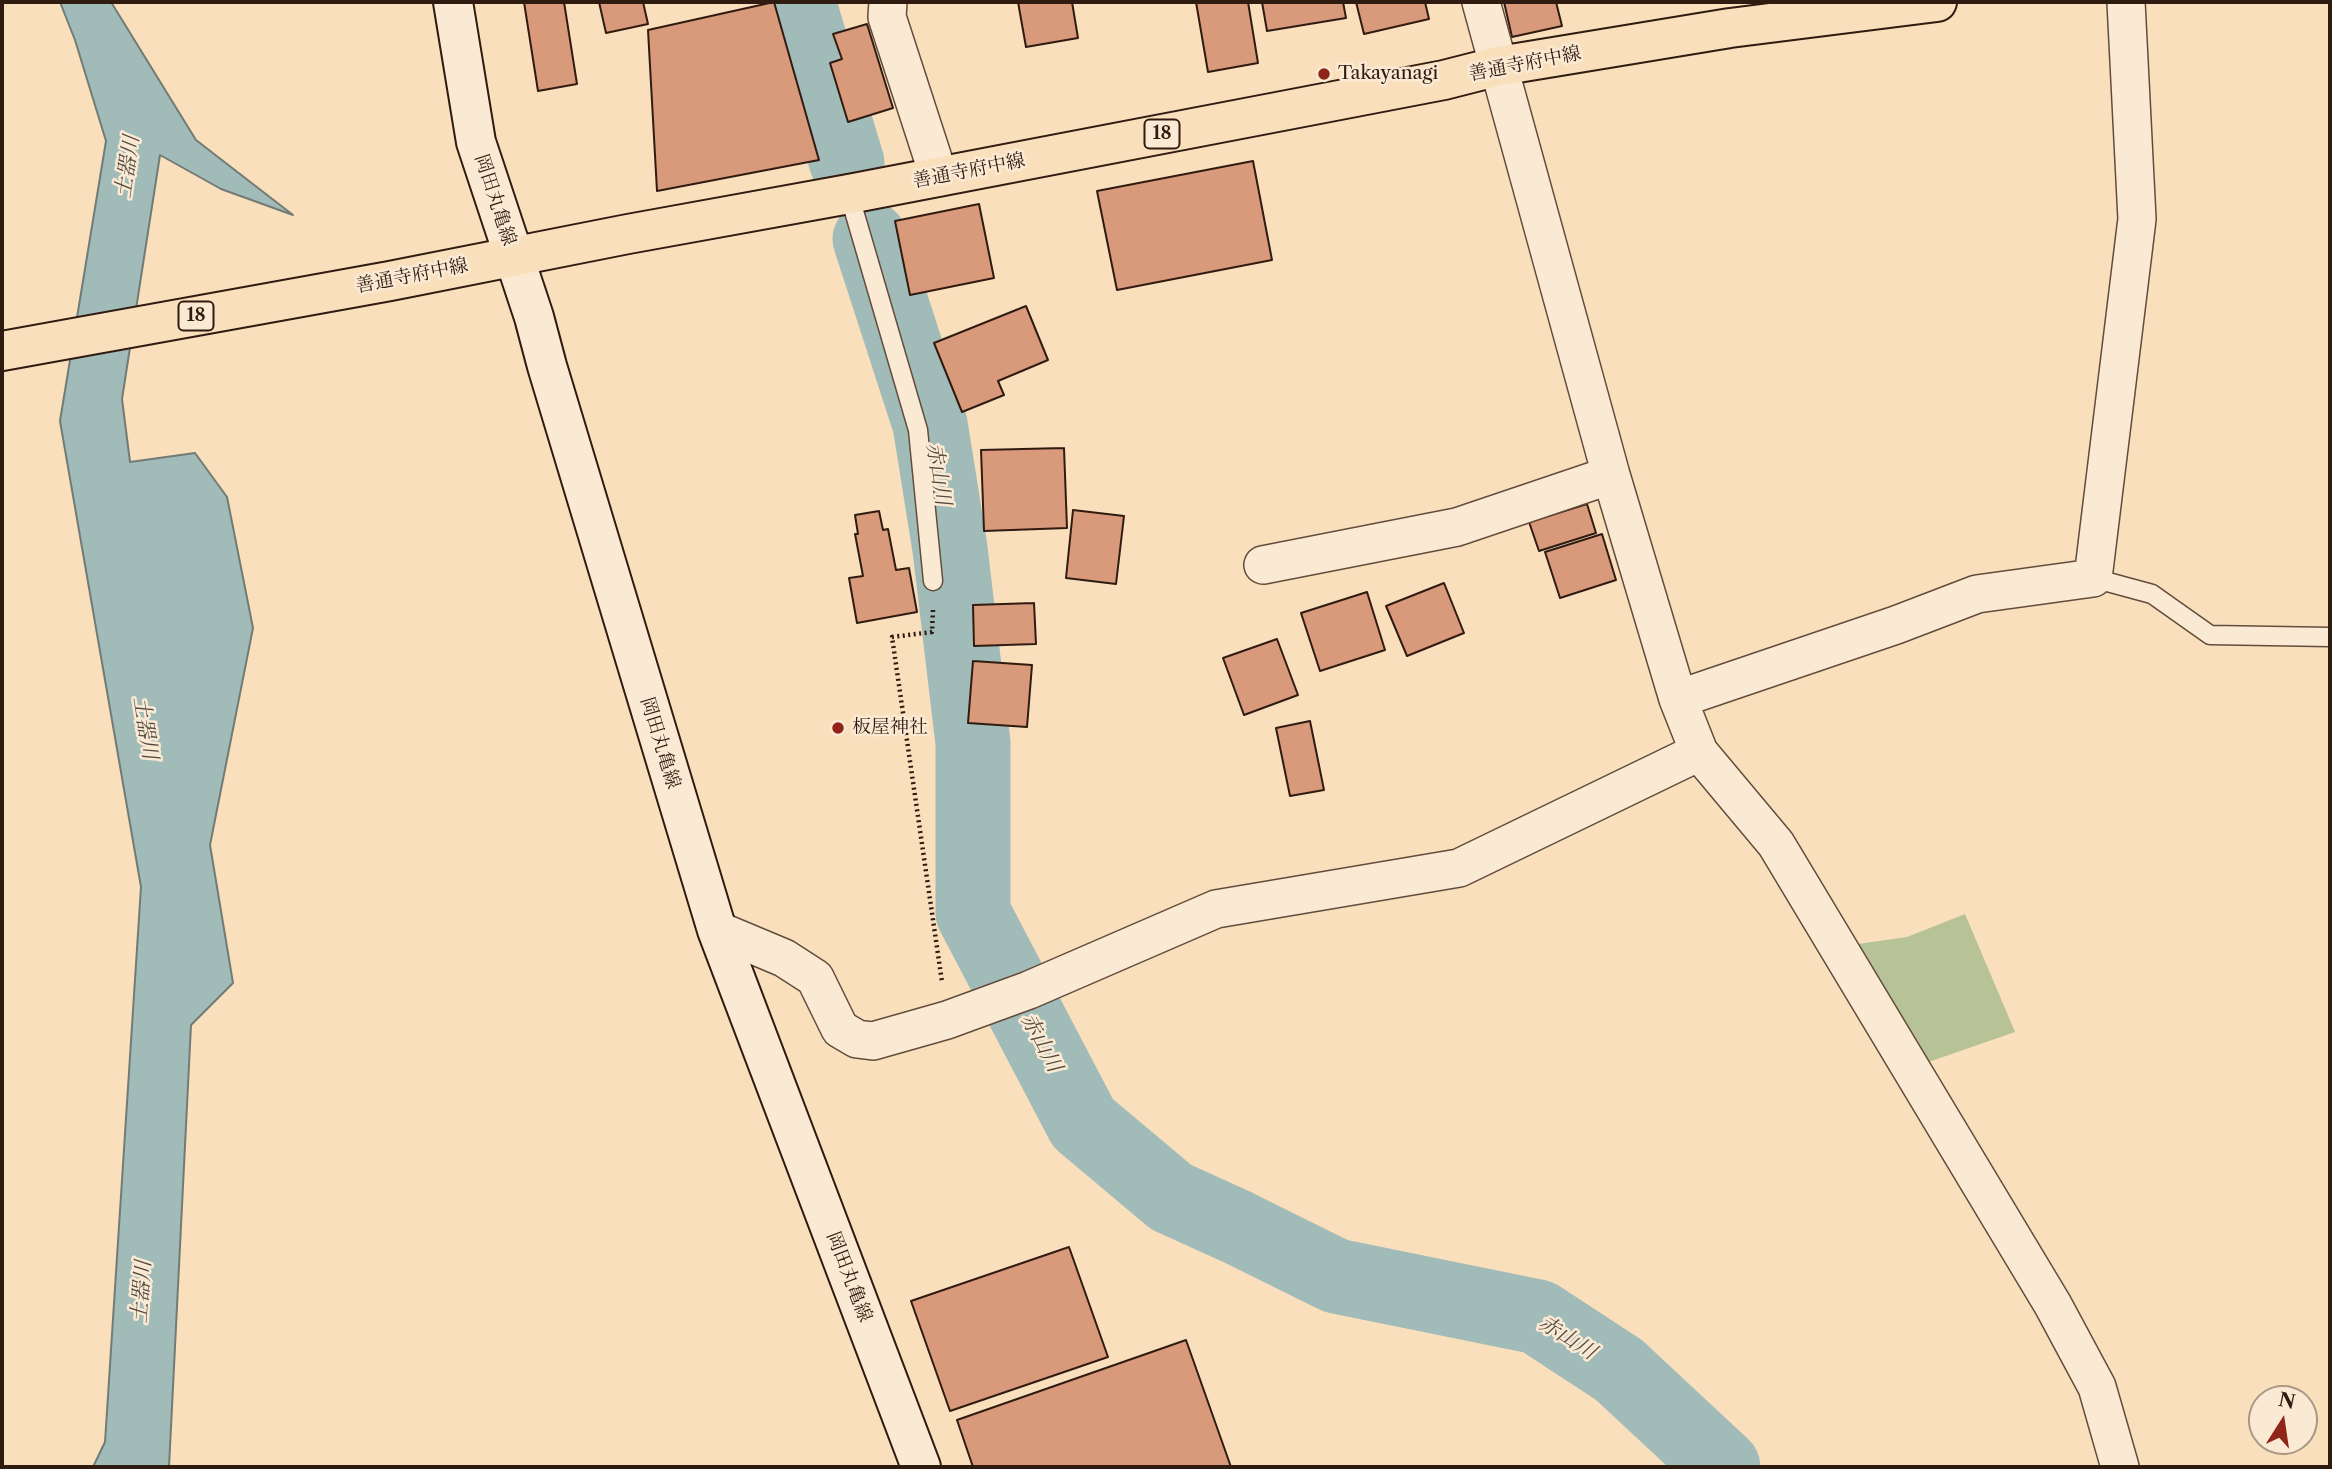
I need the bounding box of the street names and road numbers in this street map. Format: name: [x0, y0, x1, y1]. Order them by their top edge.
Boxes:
street label: 善通寺府中線: [1467, 42, 1583, 86]
road number: 18: [1144, 119, 1180, 148]
street label: 善通寺府中線: [911, 149, 1027, 193]
street label: 岡田丸亀線: [469, 151, 521, 249]
street label: 善通寺府中線: [354, 254, 470, 298]
road number: 18: [178, 302, 214, 330]
street label: 岡田丸亀線: [635, 694, 685, 792]
street label: 岡田丸亀線: [821, 1229, 877, 1325]

